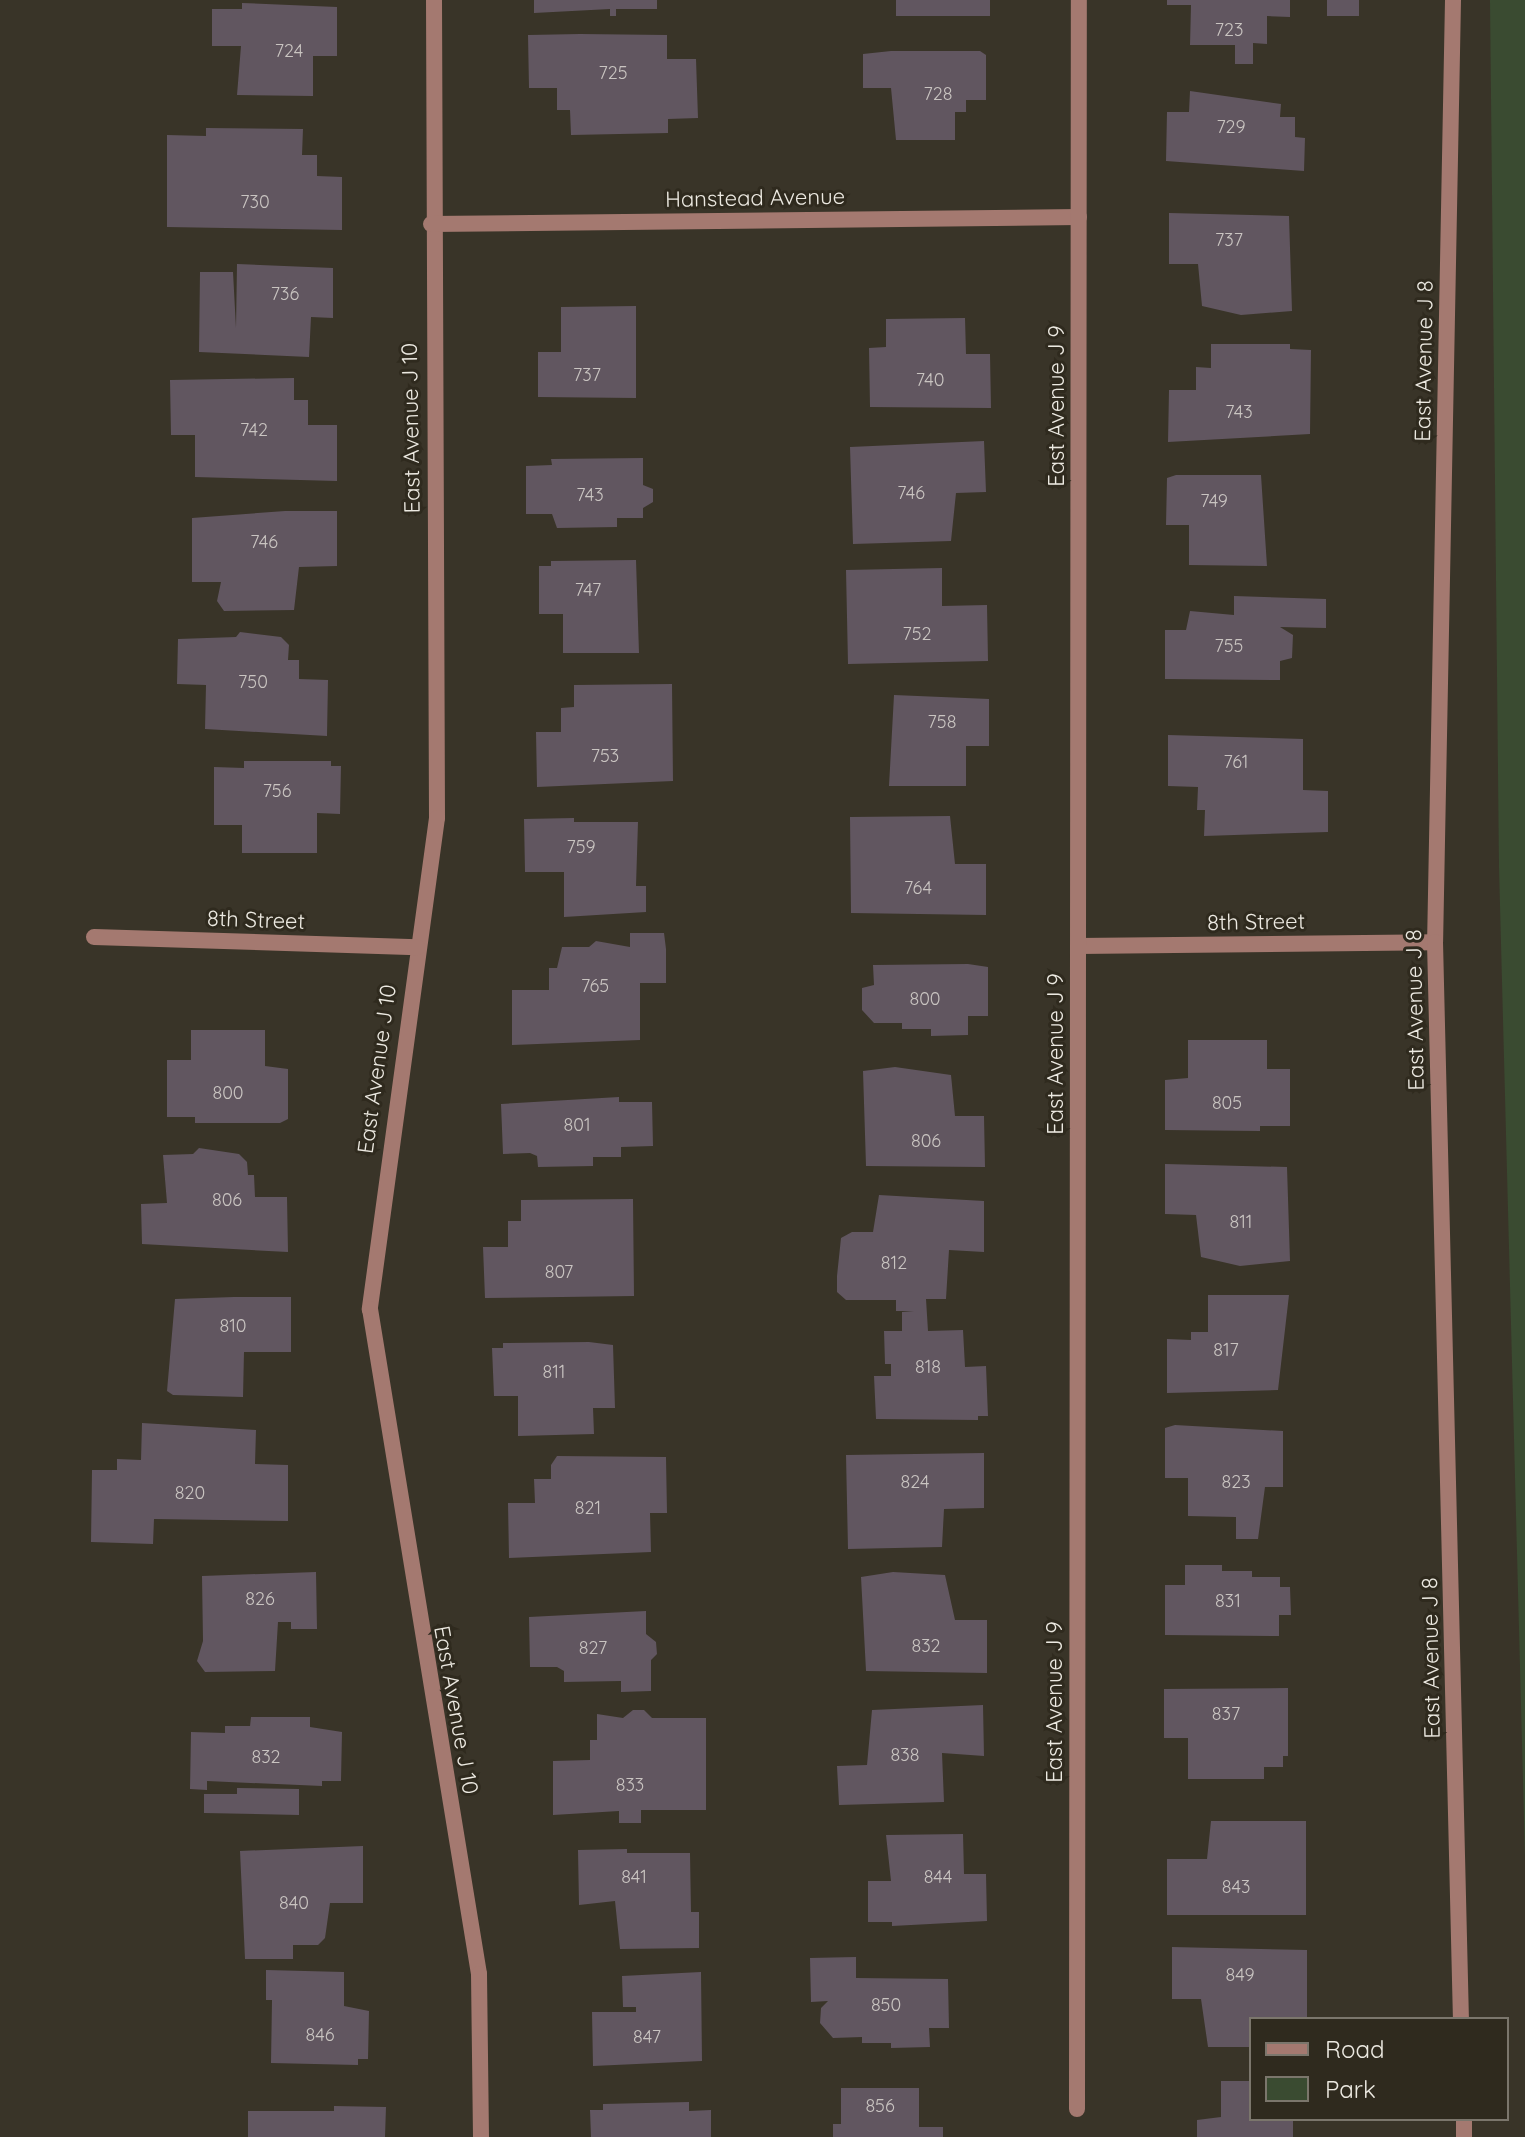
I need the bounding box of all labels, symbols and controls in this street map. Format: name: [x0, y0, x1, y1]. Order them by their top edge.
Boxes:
house number: 723: [1215, 19, 1243, 41]
house number: 724: [275, 40, 303, 62]
house number: 725: [598, 62, 628, 84]
house number: 728: [924, 83, 952, 105]
house number: 729: [1216, 116, 1246, 138]
street label: Hanstead Avenue: [665, 183, 845, 213]
house number: 730: [240, 191, 270, 213]
house number: 737: [1215, 229, 1243, 251]
street label: East Avenue J 8: [1409, 280, 1439, 442]
house number: 736: [271, 283, 299, 305]
street label: East Avenue J 9: [1044, 325, 1070, 487]
street label: East Avenue J 10: [396, 342, 426, 514]
house number: 737: [573, 364, 601, 386]
house number: 740: [916, 369, 944, 391]
house number: 743: [1225, 401, 1253, 423]
house number: 742: [240, 419, 268, 441]
house number: 746: [897, 482, 925, 504]
house number: 743: [576, 484, 604, 506]
house number: 749: [1200, 490, 1228, 512]
house number: 746: [250, 531, 278, 553]
house number: 747: [575, 579, 601, 601]
house number: 752: [902, 623, 932, 645]
house number: 755: [1215, 635, 1243, 657]
house number: 750: [238, 671, 268, 693]
house number: 758: [928, 711, 956, 733]
house number: 753: [591, 745, 619, 767]
house number: 761: [1224, 751, 1248, 773]
house number: 756: [263, 780, 291, 802]
house number: 759: [566, 836, 596, 858]
house number: 764: [904, 877, 932, 899]
street label: 8th Street: [207, 905, 305, 935]
street label: 8th Street: [1207, 908, 1305, 936]
street label: East Avenue J 8: [1400, 929, 1430, 1091]
street label: East Avenue J 9: [1043, 973, 1069, 1135]
house number: 765: [581, 975, 609, 997]
street label: East Avenue J 10: [352, 983, 402, 1155]
house number: 800: [909, 988, 941, 1010]
house number: 800: [212, 1082, 244, 1104]
house number: 805: [1212, 1092, 1242, 1114]
house number: 801: [563, 1114, 591, 1136]
house number: 806: [911, 1130, 941, 1152]
house number: 806: [212, 1189, 242, 1211]
house number: 811: [1229, 1211, 1253, 1233]
house number: 812: [881, 1252, 907, 1274]
house number: 807: [545, 1261, 573, 1283]
house number: 810: [219, 1315, 247, 1337]
house number: 817: [1213, 1339, 1239, 1361]
house number: 818: [915, 1356, 941, 1378]
house number: 811: [542, 1361, 566, 1383]
house number: 824: [901, 1471, 929, 1493]
house number: 823: [1221, 1471, 1251, 1493]
house number: 820: [175, 1482, 205, 1504]
house number: 821: [575, 1497, 601, 1519]
street label: East Avenue J 8: [1416, 1577, 1446, 1739]
house number: 826: [245, 1588, 275, 1610]
house number: 831: [1215, 1590, 1241, 1612]
street label: East Avenue J 9: [1042, 1621, 1068, 1783]
street label: East Avenue J 10: [428, 1624, 484, 1796]
house number: 832: [911, 1635, 941, 1657]
house number: 827: [579, 1637, 607, 1659]
house number: 837: [1212, 1703, 1240, 1725]
house number: 838: [891, 1744, 919, 1766]
house number: 832: [251, 1746, 281, 1768]
house number: 833: [616, 1774, 644, 1796]
house number: 841: [621, 1866, 647, 1888]
house number: 844: [924, 1866, 952, 1888]
house number: 843: [1222, 1876, 1250, 1898]
house number: 840: [279, 1892, 309, 1914]
house number: 849: [1226, 1964, 1254, 1986]
house number: 850: [871, 1994, 901, 2016]
legend: [1249, 2017, 1509, 2121]
house number: 846: [306, 2024, 334, 2046]
house number: 847: [633, 2026, 661, 2048]
text: Road: [1325, 2034, 1385, 2064]
text: Park: [1325, 2074, 1376, 2104]
house number: 856: [865, 2095, 895, 2117]

